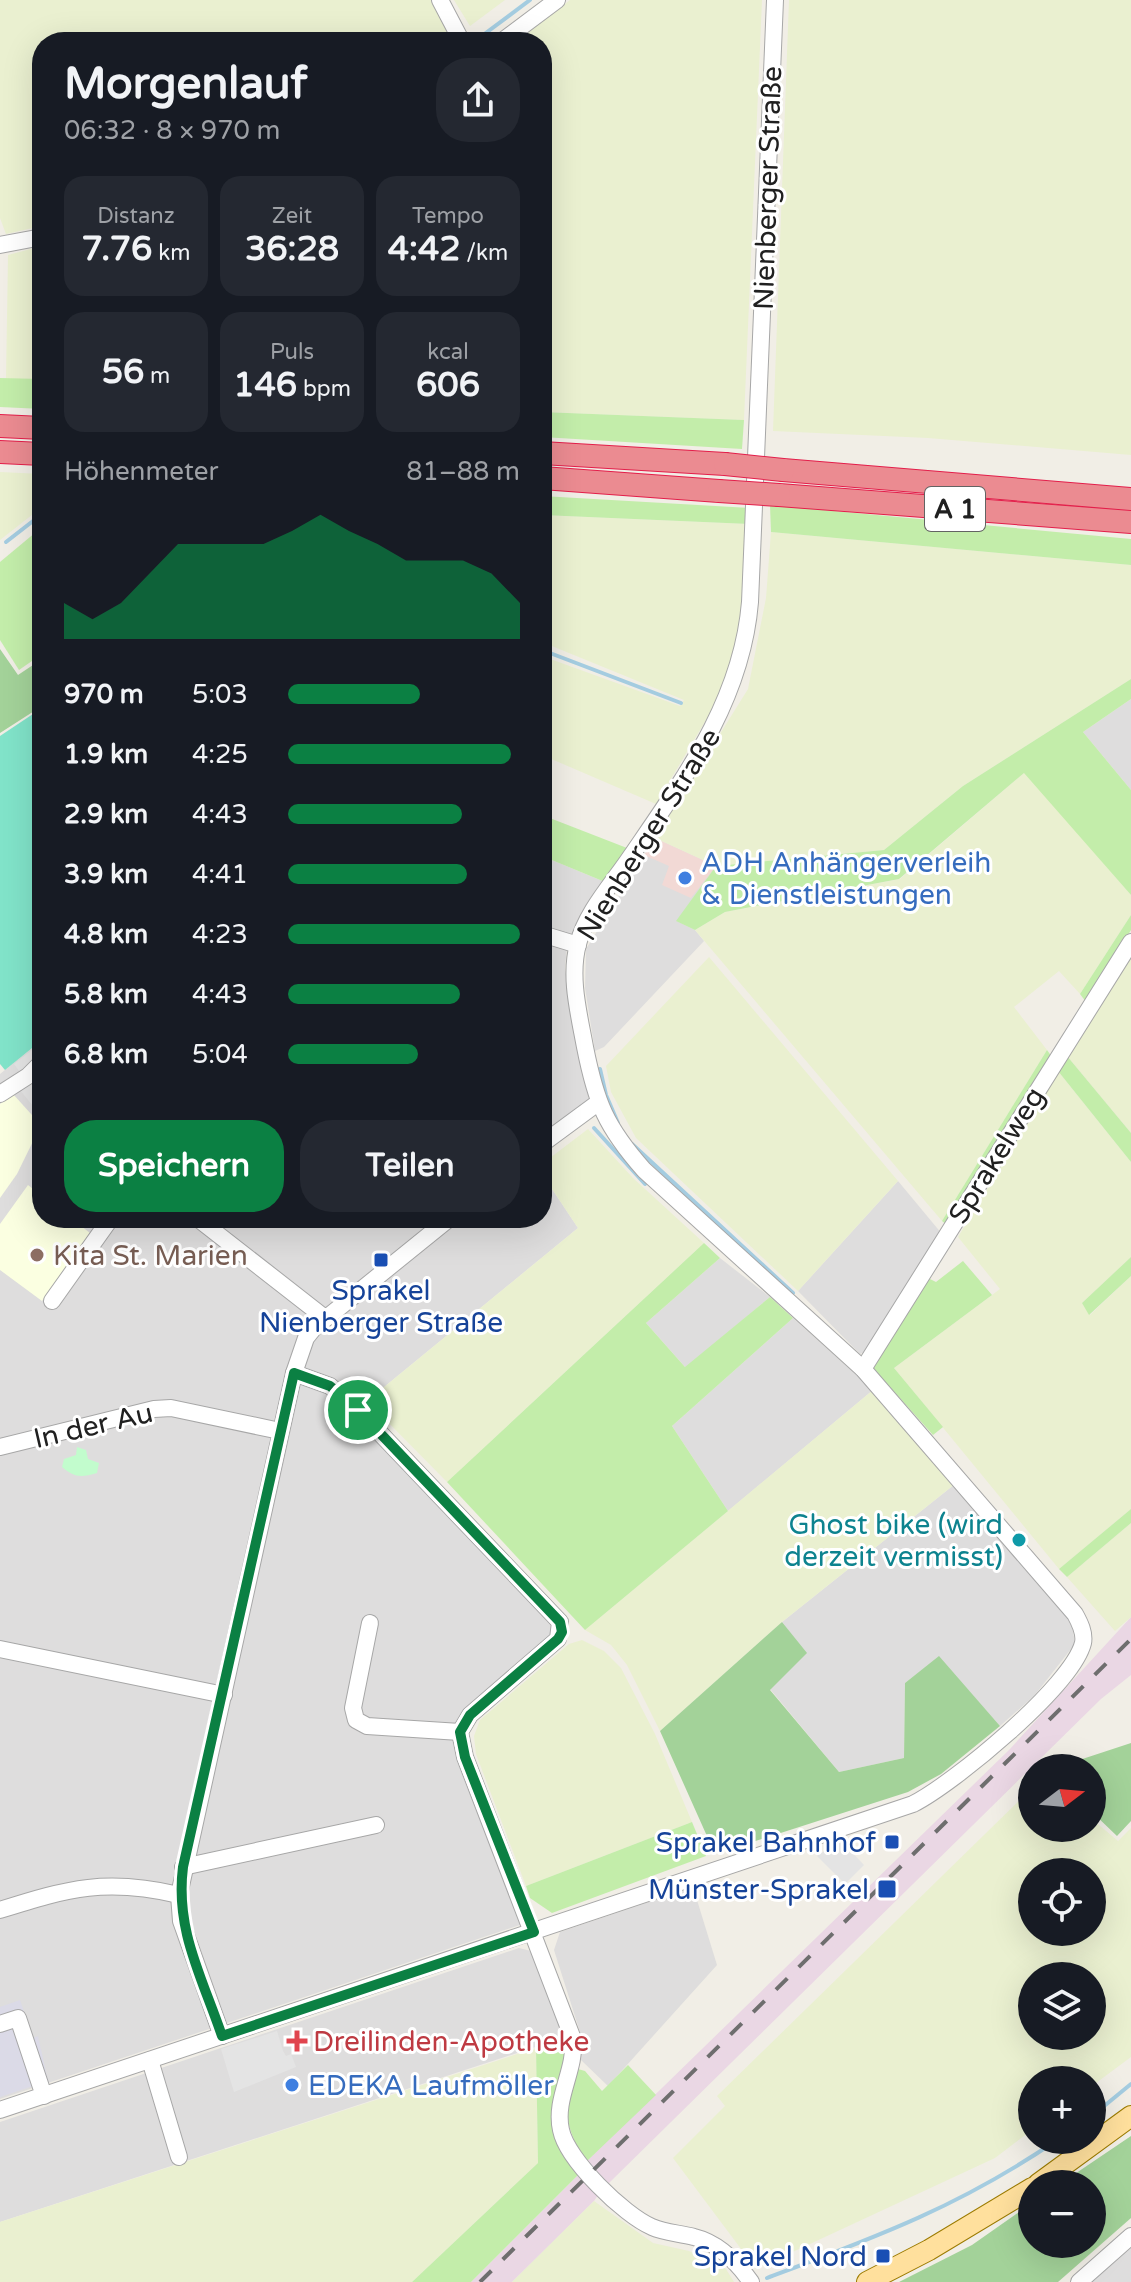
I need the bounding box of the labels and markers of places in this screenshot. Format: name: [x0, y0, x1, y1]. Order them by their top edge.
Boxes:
place label: ADH Anhängerverleih & Dienstleistungen: [701, 846, 991, 912]
marker: ADH Anhängerverleih & Dienstleistungen: [676, 869, 694, 887]
place label: Kita St. Marien: [53, 1239, 248, 1273]
marker: Kita St. Marien: [28, 1246, 46, 1264]
marker: Sprakel Nienberger Straße: [372, 1251, 390, 1269]
place label: Sprakel Nienberger Straße: [259, 1274, 503, 1340]
pin: [324, 1376, 392, 1444]
place label: Ghost bike (wird derzeit vermisst): [784, 1508, 1003, 1574]
marker: Ghost bike (wird derzeit vermisst): [1010, 1531, 1028, 1549]
place label: Sprakel Bahnhof: [656, 1826, 876, 1860]
marker: Sprakel Bahnhof: [883, 1833, 901, 1851]
place label: Münster-Sprakel: [648, 1873, 869, 1907]
marker: Münster-Sprakel: [876, 1878, 898, 1900]
place label: Dreilinden-Apotheke: [313, 2025, 589, 2059]
marker: Dreilinden-Apotheke: [288, 2032, 306, 2050]
place label: EDEKA Laufmöller: [308, 2069, 554, 2103]
marker: EDEKA Laufmöller: [283, 2076, 301, 2094]
place label: Sprakel Nord: [694, 2240, 867, 2274]
marker: Sprakel Nord: [874, 2247, 892, 2265]

